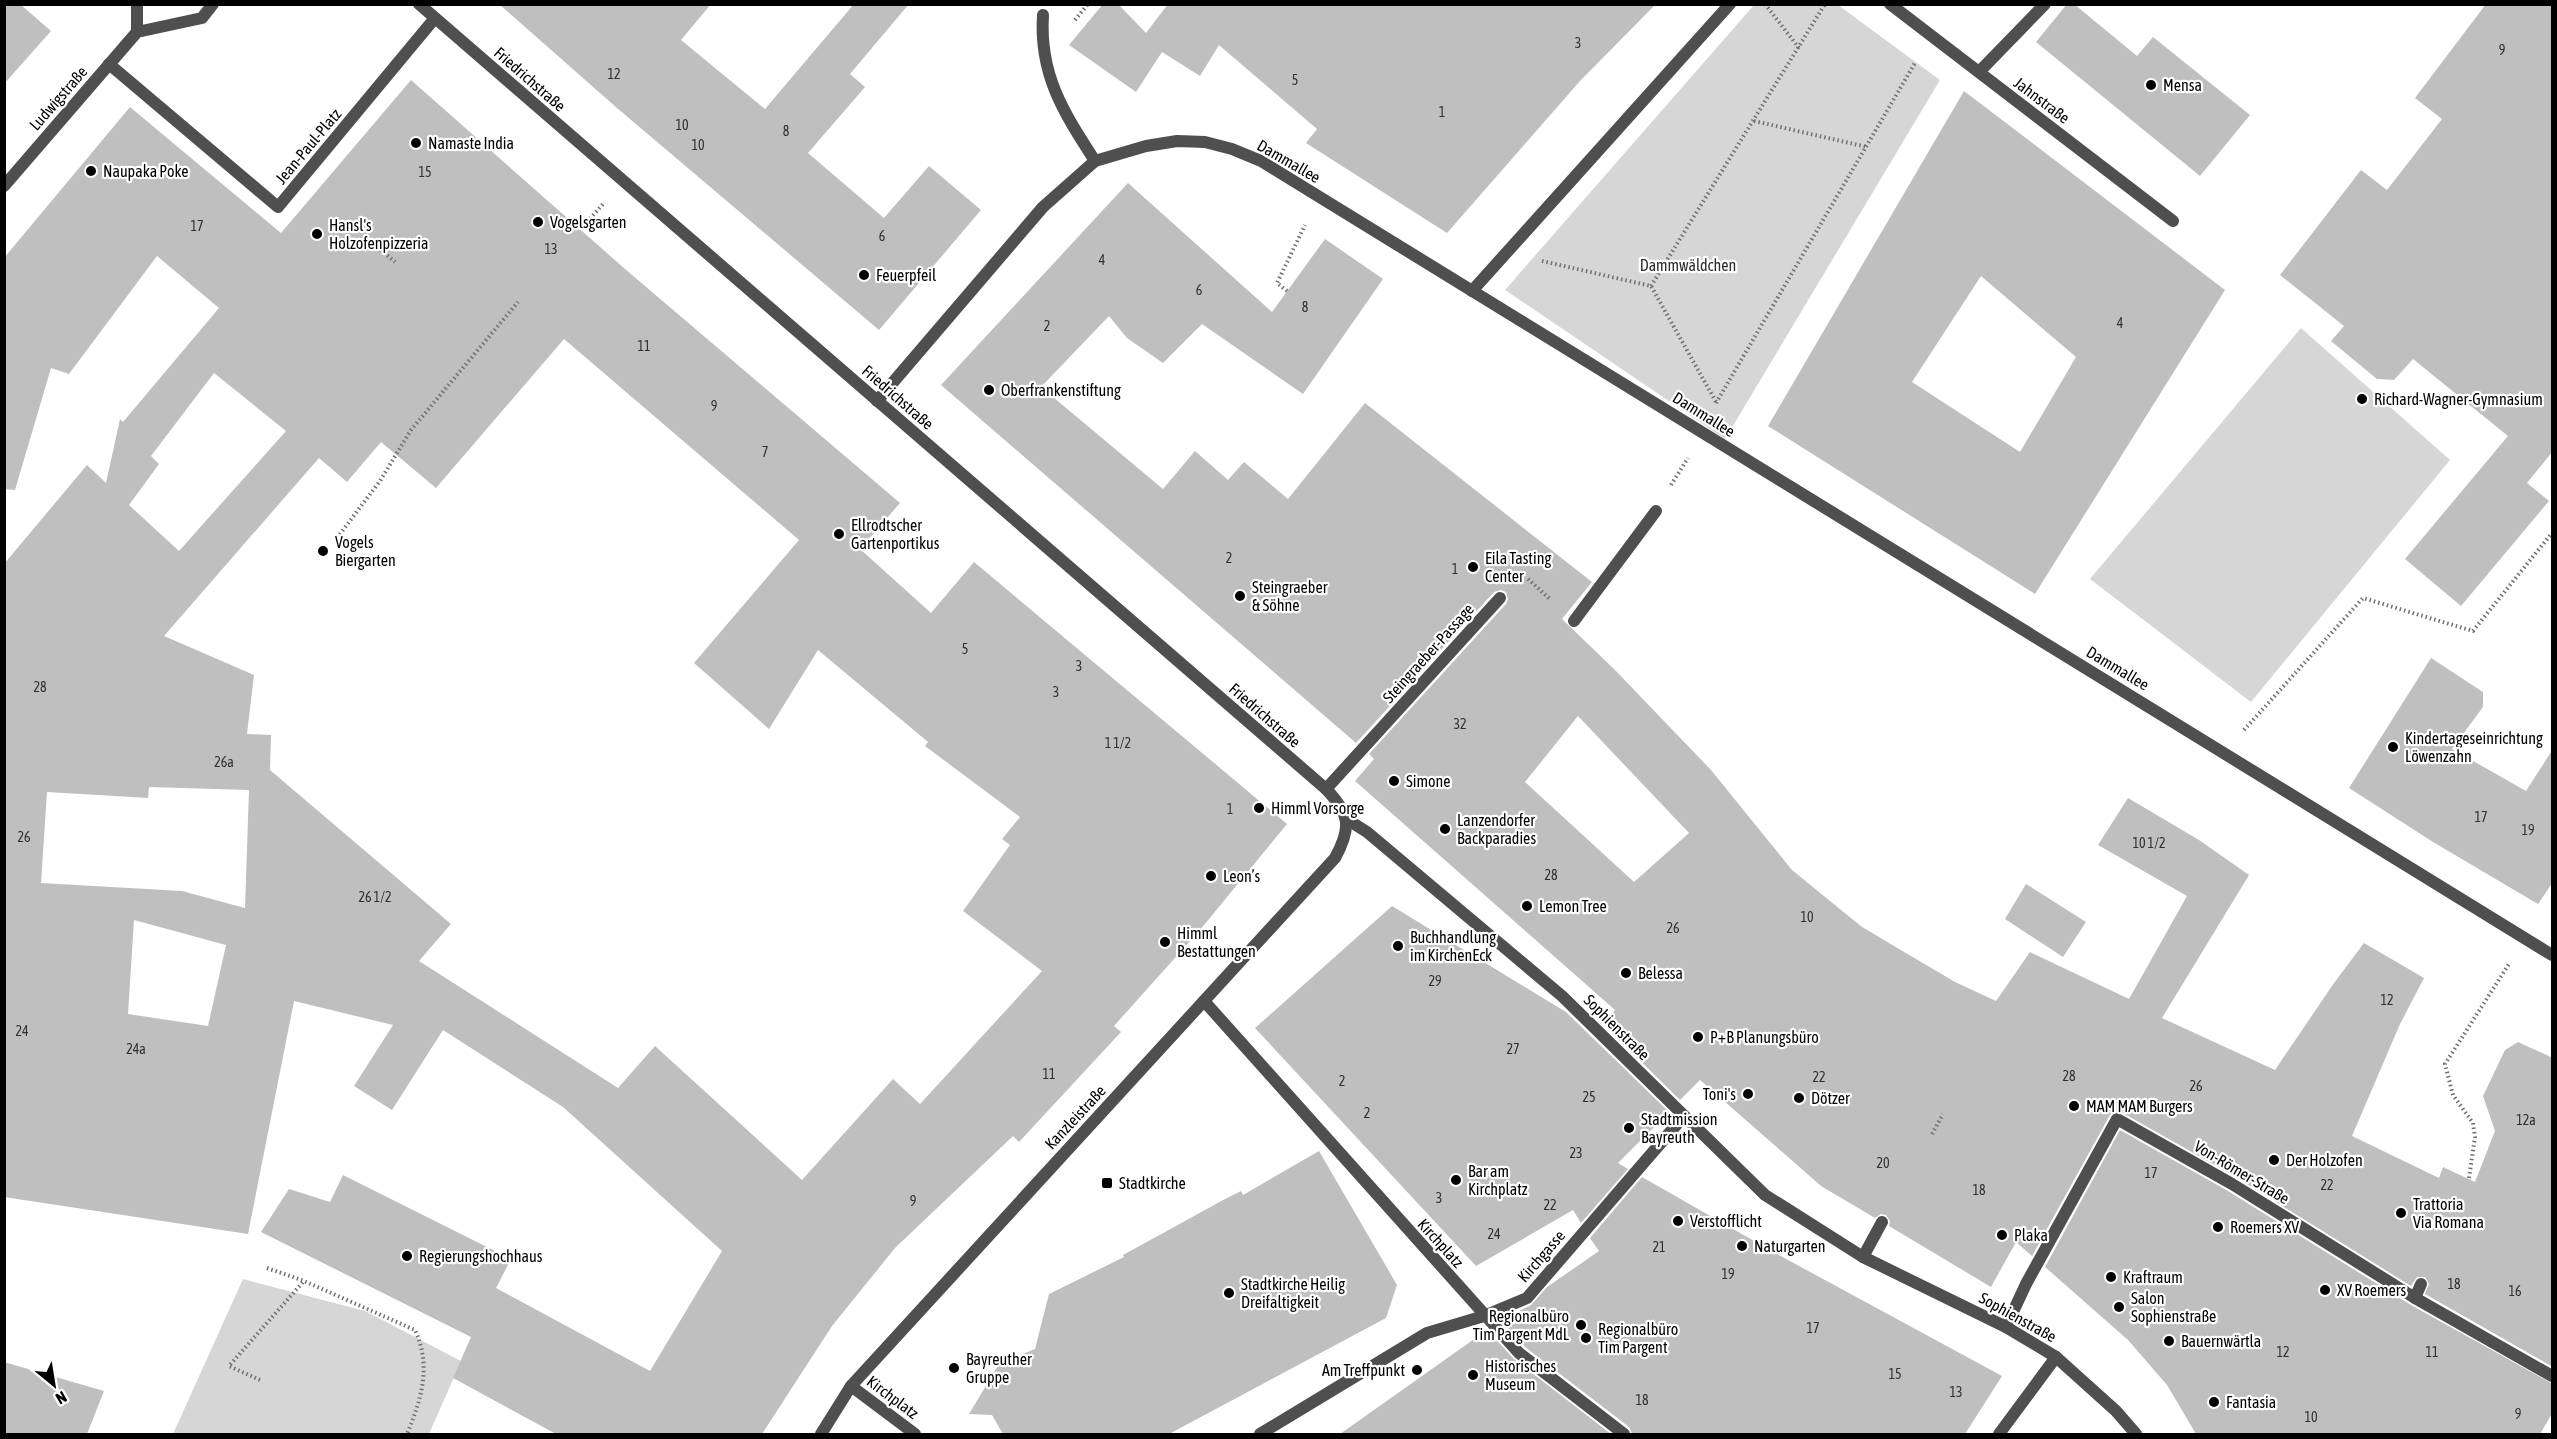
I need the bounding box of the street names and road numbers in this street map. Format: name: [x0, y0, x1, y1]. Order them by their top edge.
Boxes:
street label: Friedrichstraße: [491, 43, 569, 115]
street label: Ludwigstraße: [25, 62, 91, 134]
street label: Jahnstraße: [2011, 73, 2073, 127]
street label: Jean-Paul-Platz: [271, 105, 345, 187]
street label: Dammallee: [1254, 136, 1324, 186]
street label: Friedrichstraße: [859, 361, 937, 433]
street label: Dammallee: [1670, 388, 1738, 440]
street label: Steingraeber-Passage: [1379, 600, 1478, 707]
street label: Dammallee: [2084, 642, 2152, 694]
street label: Friedrichstraße: [1226, 679, 1304, 751]
street label: Sophienstraße: [1580, 991, 1653, 1064]
street label: Kanzleistraße: [1041, 1081, 1109, 1153]
street label: Von-Römer-Straße: [2191, 1137, 2293, 1207]
street label: Kirchplatz: [1414, 1215, 1468, 1272]
street label: Kirchgasse: [1514, 1227, 1569, 1286]
street label: Sophienstraße: [1976, 1288, 2060, 1346]
street label: Kirchplatz: [863, 1372, 922, 1423]

